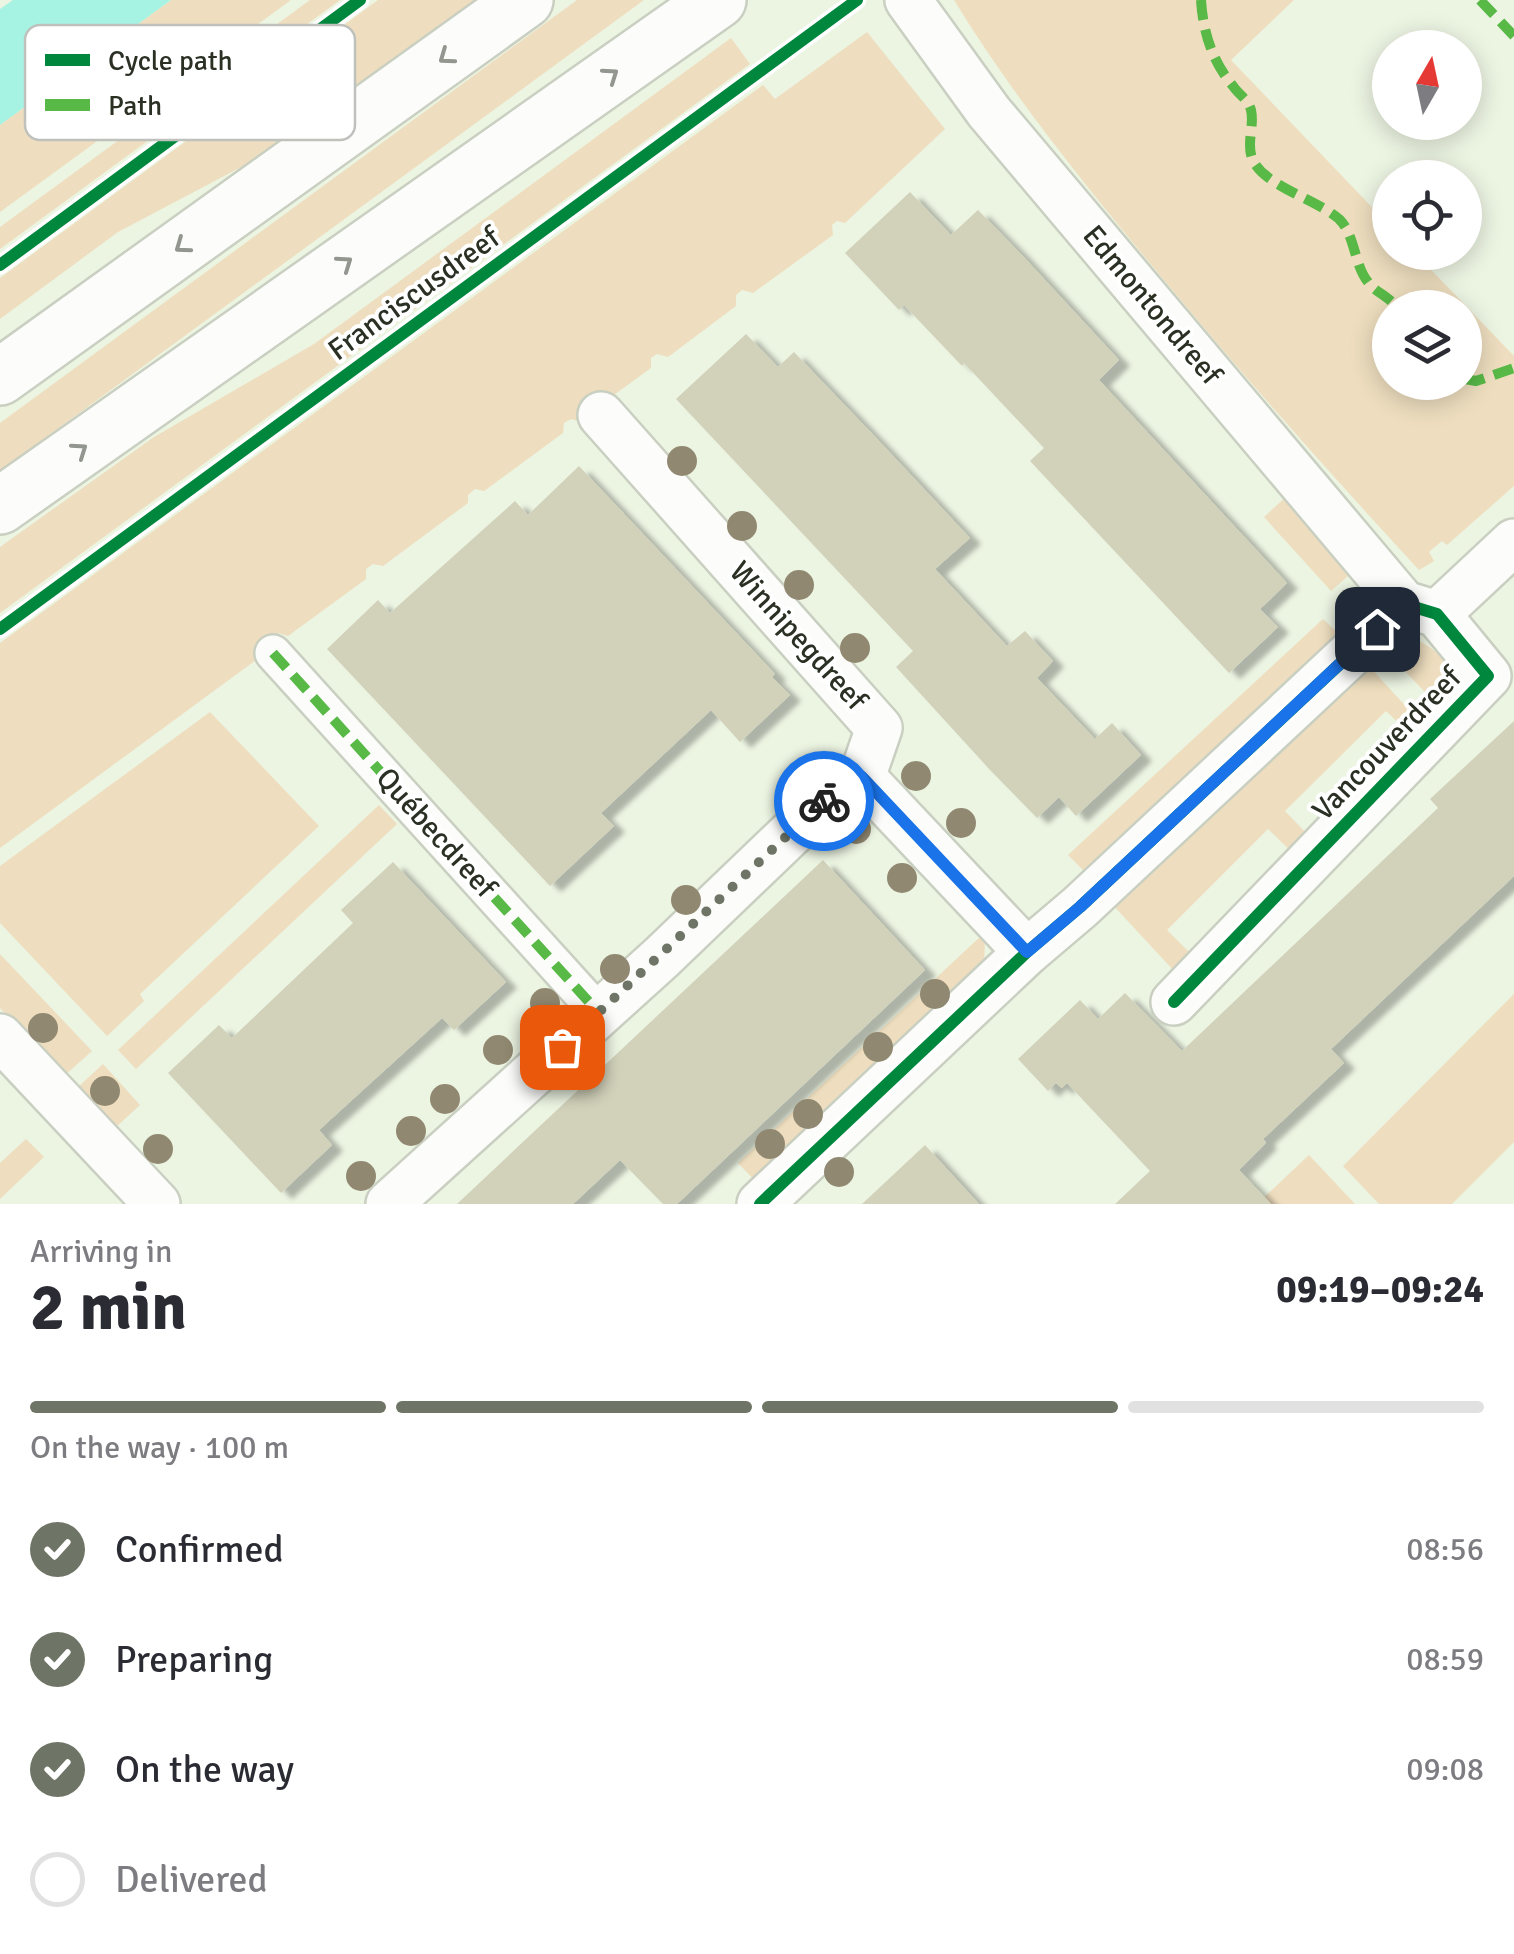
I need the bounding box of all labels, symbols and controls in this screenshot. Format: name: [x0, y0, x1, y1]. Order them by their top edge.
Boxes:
legend: [25, 25, 355, 140]
north arrow: [1372, 30, 1482, 140]
map controls: [1372, 30, 1482, 400]
text: Cycle path: [108, 44, 233, 78]
one-way arrow: [439, 45, 457, 63]
one-way arrow: [599, 69, 618, 87]
text: Path: [108, 89, 162, 123]
button: locate: [1372, 160, 1482, 270]
street label: Franciscusdreef: [321, 218, 509, 369]
street label: Edmontondreef: [1074, 218, 1231, 394]
one-way arrow: [175, 234, 193, 252]
one-way arrow: [334, 257, 352, 275]
button: layers: [1372, 290, 1482, 400]
one-way arrow: [68, 444, 87, 462]
street label: Winnipegdreef: [721, 554, 876, 720]
pin: [1335, 587, 1420, 672]
icon: home: [1350, 602, 1405, 657]
street label: Vancouverdreef: [1305, 658, 1471, 828]
courier: [774, 751, 874, 851]
street label: Québecdreef: [368, 760, 505, 907]
icon: bike: [797, 774, 852, 829]
pin: [520, 1005, 605, 1090]
icon: bag: [535, 1020, 590, 1075]
text: Arriving in: [30, 1232, 172, 1271]
text: 09:19–09:24: [1276, 1266, 1484, 1313]
text: 2 min: [30, 1268, 187, 1348]
text: On the way · 100 m: [30, 1428, 289, 1467]
icon: check: [30, 1522, 85, 1577]
text: Confirmed: [115, 1526, 284, 1573]
text: 08:56: [1406, 1530, 1484, 1569]
icon: check: [30, 1632, 85, 1687]
text: Preparing: [115, 1636, 273, 1683]
text: 08:59: [1406, 1640, 1484, 1679]
icon: check: [30, 1742, 85, 1797]
text: On the way: [115, 1746, 294, 1793]
text: 09:08: [1406, 1750, 1484, 1789]
text: Delivered: [115, 1856, 268, 1903]

